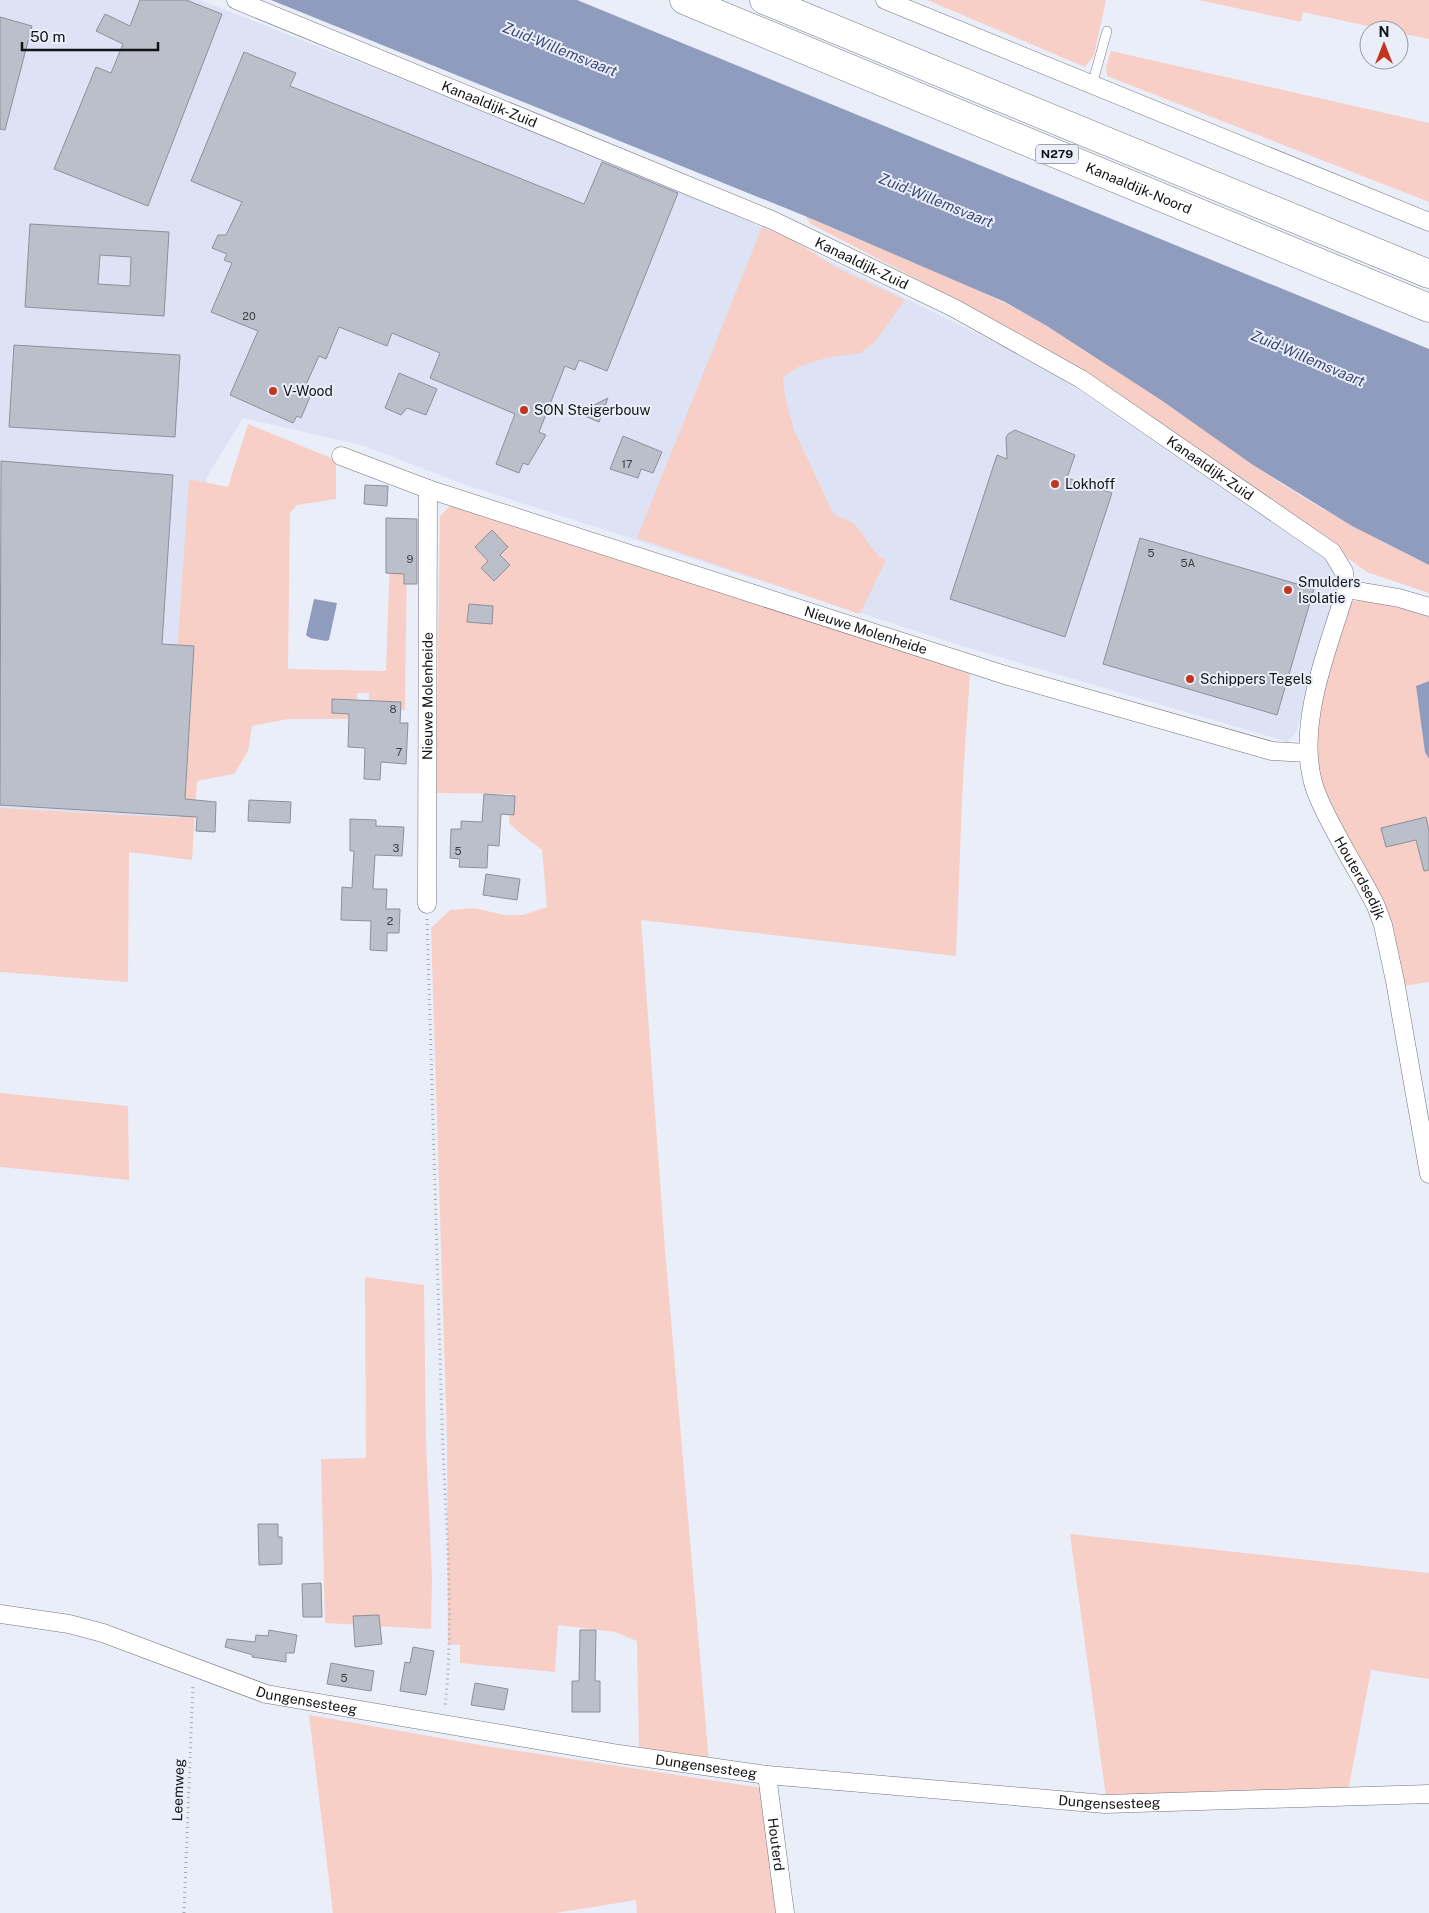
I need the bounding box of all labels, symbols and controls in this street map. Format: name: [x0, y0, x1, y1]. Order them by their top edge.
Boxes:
water label: Zuid-Willemsvaart: [500, 18, 620, 80]
scale bar: [22, 20, 159, 52]
north arrow: [1359, 20, 1409, 70]
text: N: [1379, 24, 1389, 40]
text: 50 m: [30, 28, 65, 45]
street label: Kanaaldijk-Zuid: [439, 77, 539, 131]
road number: N279: [1036, 144, 1078, 164]
street label: Kanaaldijk-Noord: [1083, 159, 1194, 217]
water label: Zuid-Willemsvaart: [876, 169, 996, 231]
street label: Kanaaldijk-Zuid: [812, 234, 911, 293]
house number: 20: [242, 310, 256, 322]
water label: Zuid-Willemsvaart: [1249, 326, 1368, 390]
place label: V-Wood: [283, 383, 333, 399]
marker: V-Wood: [267, 385, 279, 397]
place label: SON Steigerbouw: [534, 402, 650, 418]
marker: SON Steigerbouw: [518, 404, 530, 416]
street label: Kanaaldijk-Zuid: [1164, 433, 1257, 503]
house number: 17: [621, 458, 633, 470]
place label: Lokhoff: [1065, 476, 1115, 492]
marker: Lokhoff: [1049, 478, 1061, 490]
house number: 5: [1147, 547, 1155, 559]
house number: 9: [407, 553, 414, 565]
house number: 5A: [1181, 557, 1196, 569]
place label: Smulders Isolatie: [1298, 574, 1360, 606]
marker: Smulders Isolatie: [1282, 584, 1294, 596]
street label: Nieuwe Molenheide: [802, 603, 929, 657]
street label: Nieuwe Molenheide: [419, 632, 436, 760]
place label: Schippers Tegels: [1200, 671, 1312, 687]
marker: Schippers Tegels: [1184, 673, 1196, 685]
house number: 8: [389, 703, 397, 715]
house number: 7: [396, 746, 403, 758]
street label: Houterdsedijk: [1331, 834, 1388, 922]
house number: 3: [393, 842, 400, 854]
house number: 5: [454, 845, 462, 857]
house number: 2: [387, 915, 394, 927]
house number: 5: [340, 1672, 348, 1684]
street label: Dungensesteeg: [254, 1683, 358, 1717]
street label: Dungensesteeg: [654, 1751, 758, 1782]
street label: Leemweg: [169, 1758, 187, 1822]
street label: Dungensesteeg: [1058, 1792, 1161, 1812]
street label: Houterd: [765, 1817, 787, 1872]

